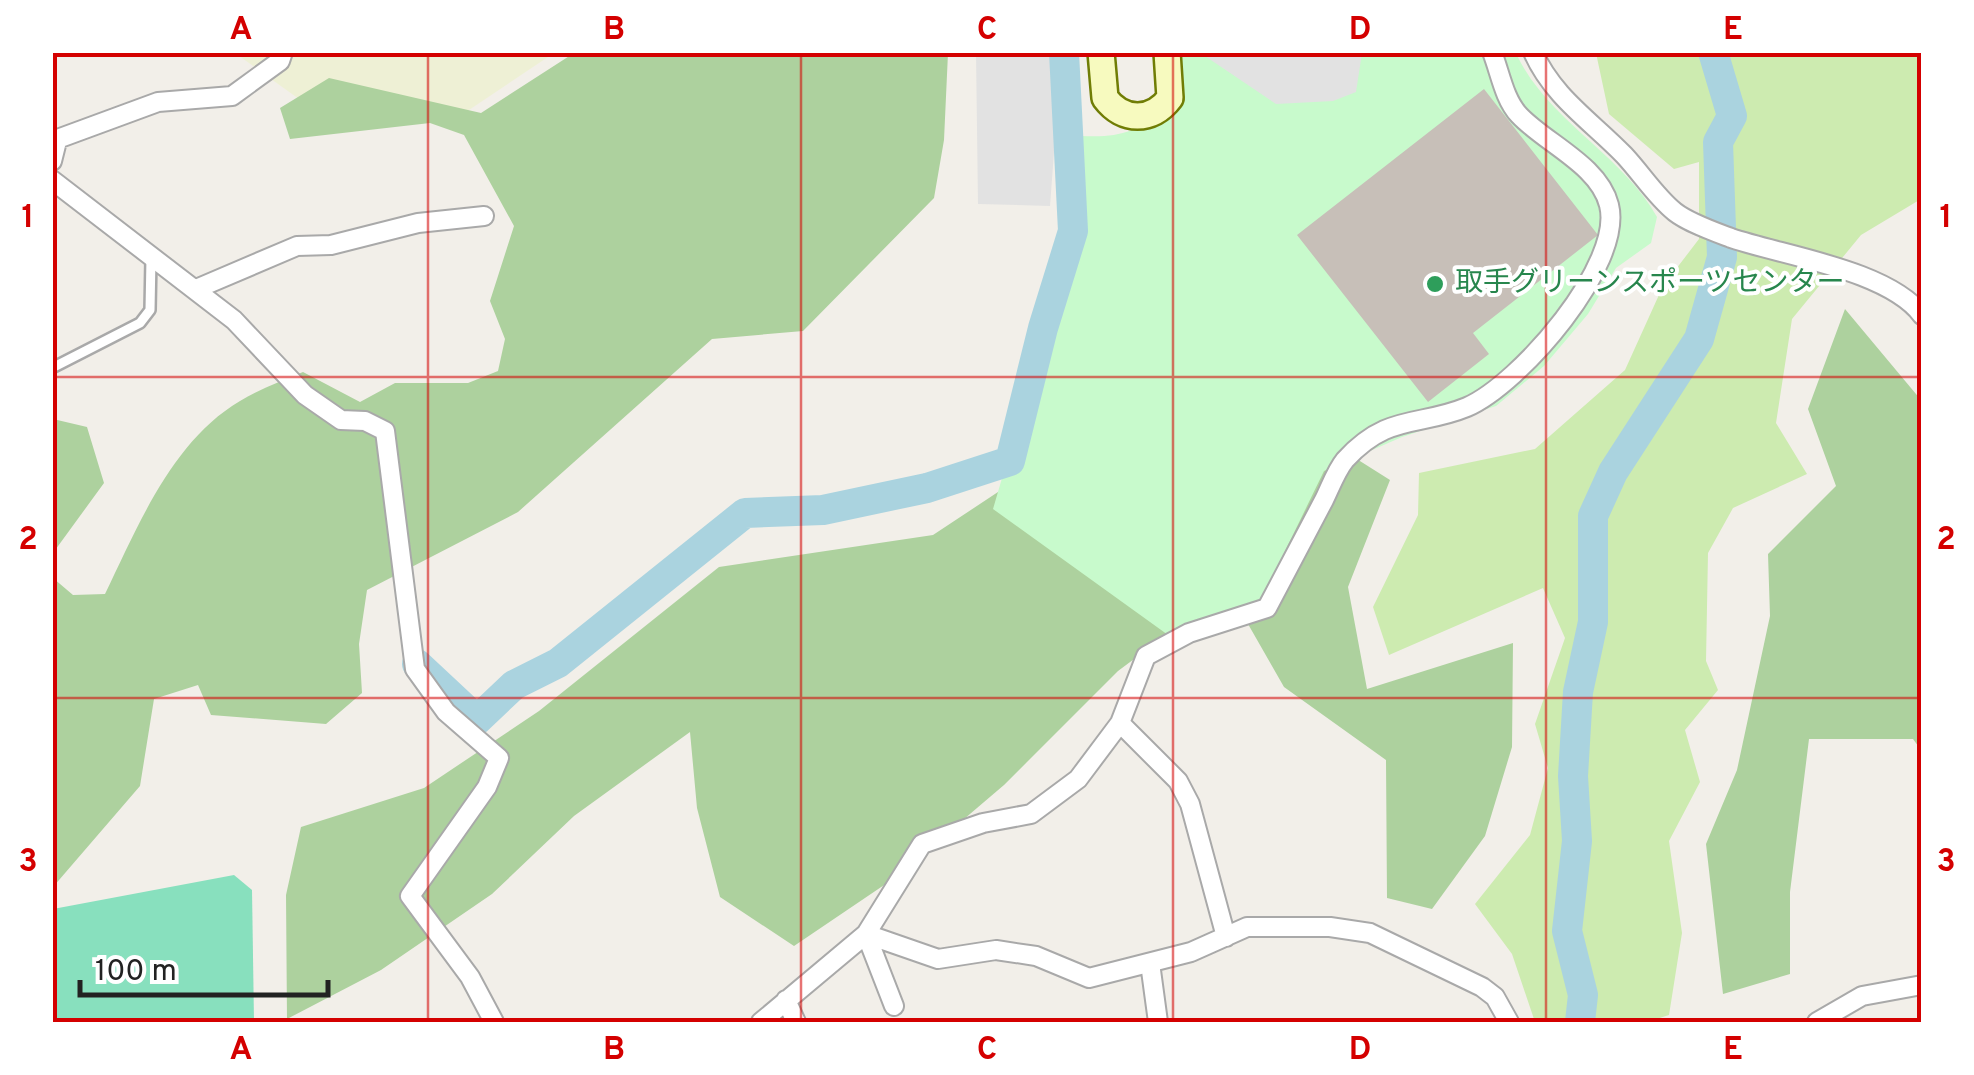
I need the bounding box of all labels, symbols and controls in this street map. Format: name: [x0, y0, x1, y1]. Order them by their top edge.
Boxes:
text: A: [230, 11, 252, 51]
text: B: [603, 11, 625, 51]
text: C: [977, 11, 997, 51]
text: D: [1349, 11, 1371, 51]
text: E: [1723, 11, 1743, 51]
text: 1: [22, 199, 34, 239]
text: 1: [1940, 199, 1952, 239]
place label: 取手グリーンスポーツセンター: [1455, 266, 1844, 302]
marker: 取手グリーンスポーツセンター: [1424, 273, 1446, 295]
text: 2: [18, 521, 38, 561]
text: 2: [1936, 521, 1956, 561]
text: 3: [18, 843, 38, 883]
text: 3: [1936, 843, 1956, 883]
scale bar: [80, 935, 328, 997]
text: 100 m: [95, 954, 177, 991]
text: A: [230, 1031, 252, 1071]
text: B: [603, 1031, 625, 1071]
text: C: [977, 1031, 997, 1071]
text: D: [1349, 1031, 1371, 1071]
text: E: [1723, 1031, 1743, 1071]

